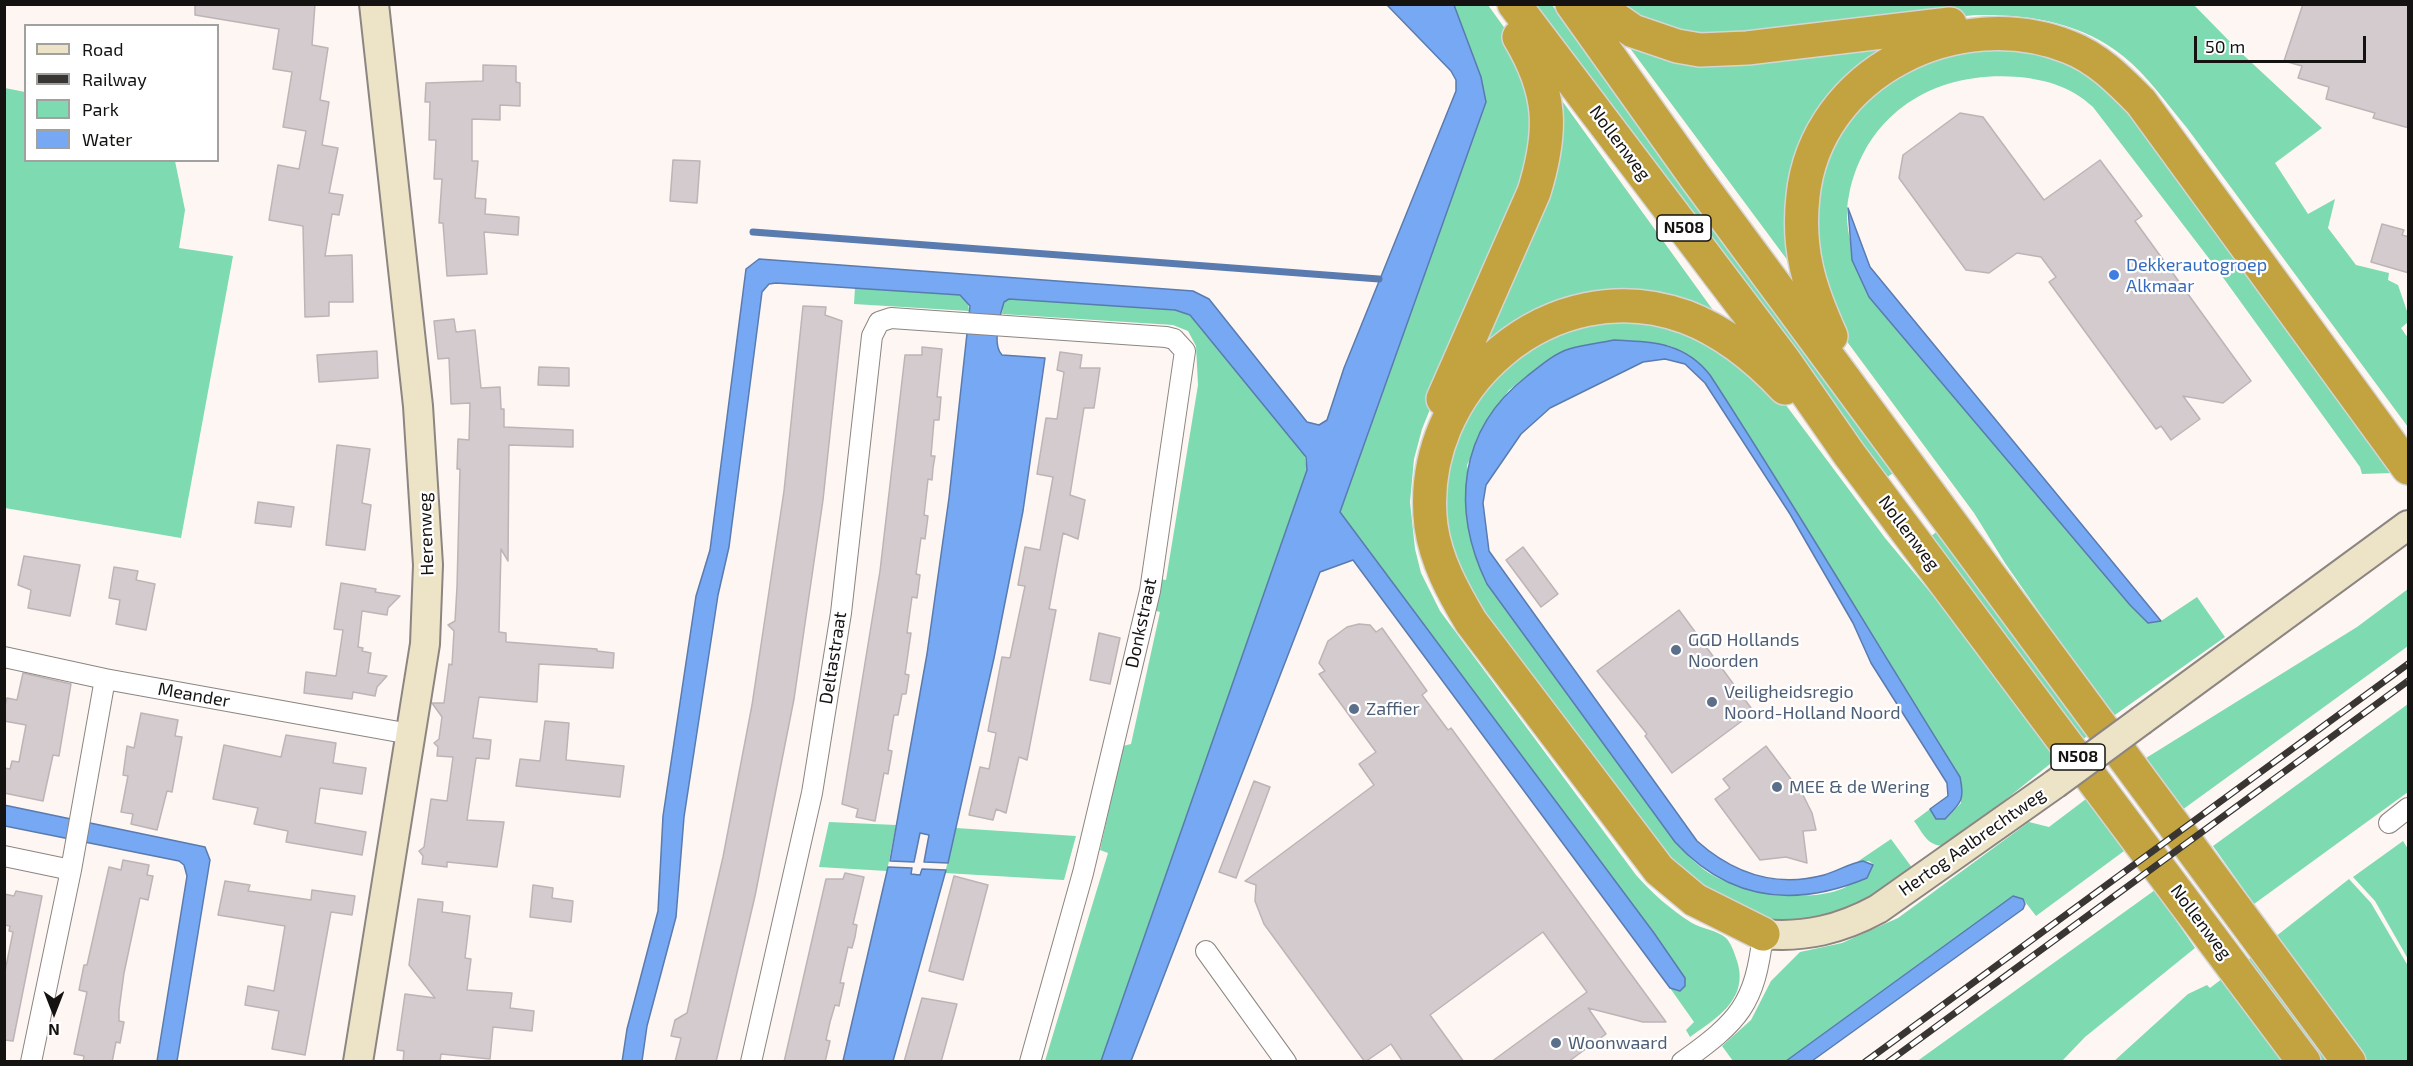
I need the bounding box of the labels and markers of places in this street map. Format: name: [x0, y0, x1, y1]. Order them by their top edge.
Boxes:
place label: Dekkerautogroep Alkmaar: [2126, 254, 2267, 296]
marker: Dekkerautogroep Alkmaar: [2107, 268, 2121, 282]
place label: GGD Hollands Noorden: [1688, 629, 1799, 672]
marker: GGD Hollands Noorden: [1669, 643, 1683, 657]
place label: Veiligheidsregio Noord-Holland Noord: [1724, 681, 1901, 724]
marker: Veiligheidsregio Noord-Holland Noord: [1705, 695, 1719, 709]
place label: Zaffier: [1366, 698, 1420, 720]
marker: Zaffier: [1347, 702, 1361, 716]
place label: MEE & de Wering: [1789, 776, 1929, 798]
marker: MEE & de Wering: [1770, 780, 1784, 794]
place label: Woonwaard: [1568, 1032, 1668, 1054]
marker: Woonwaard: [1549, 1036, 1563, 1050]

